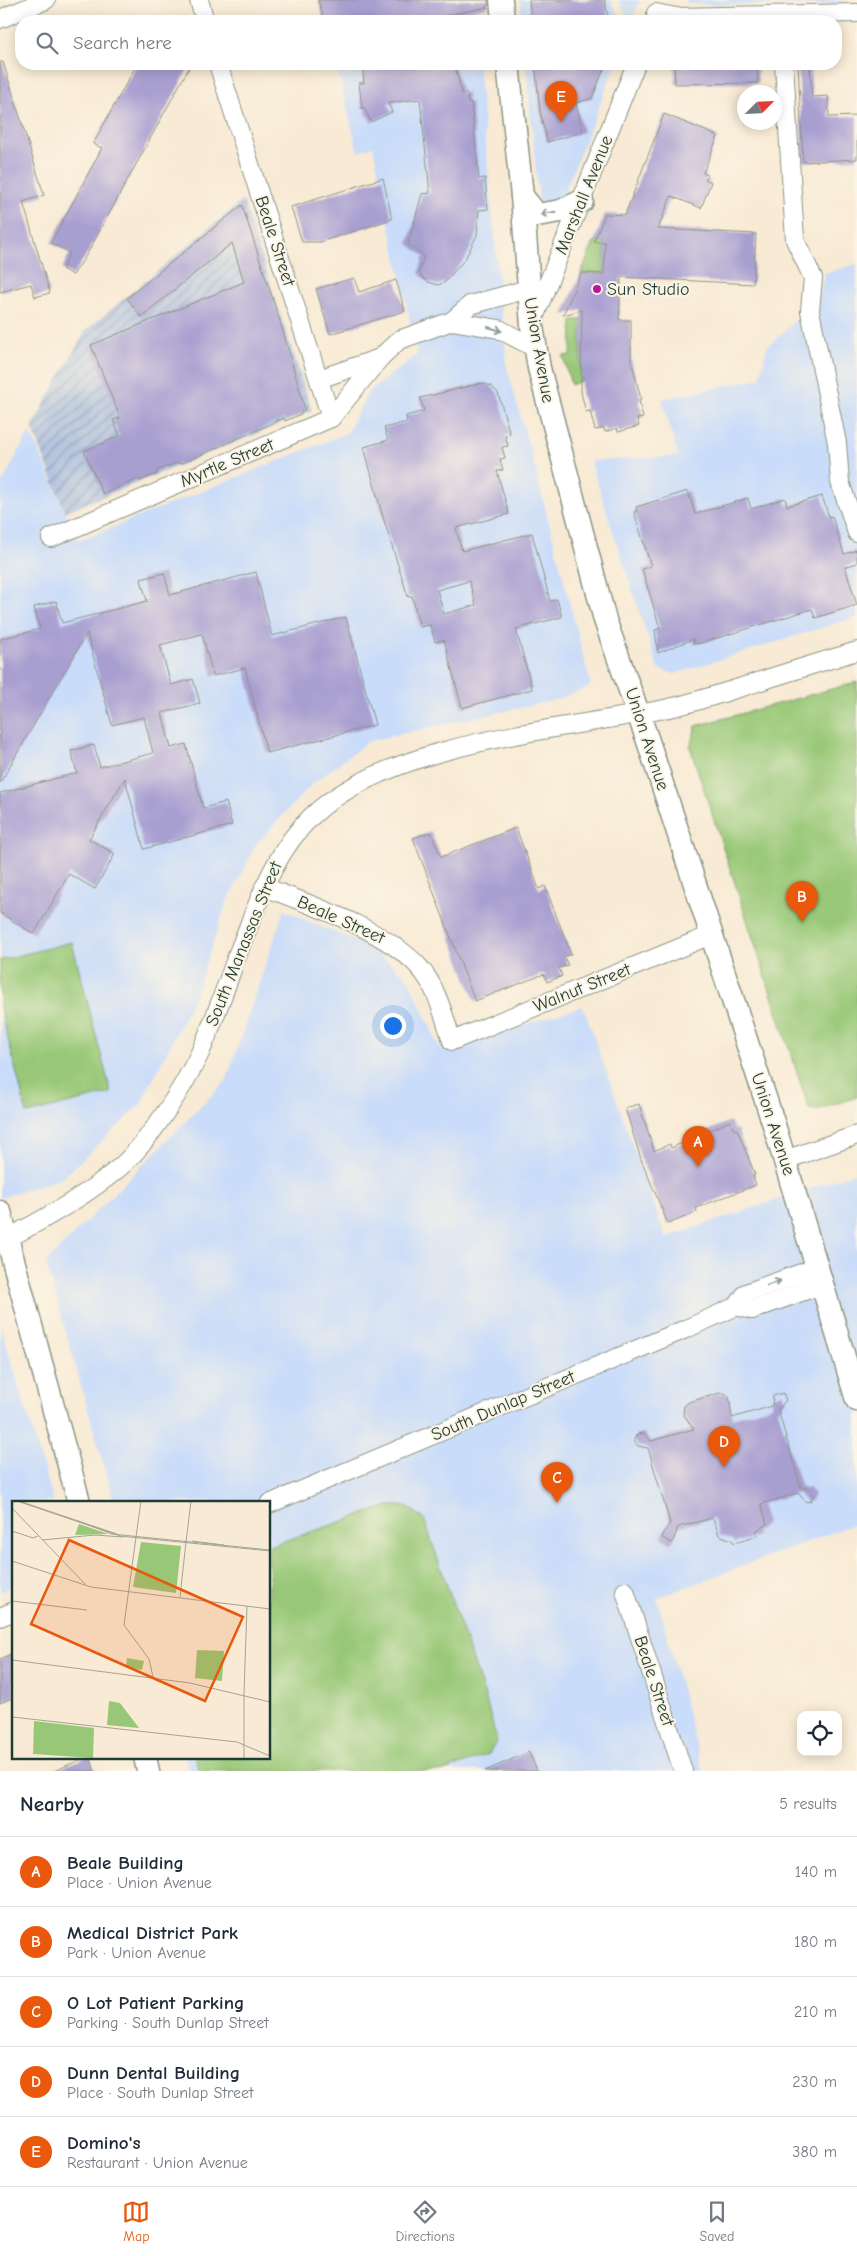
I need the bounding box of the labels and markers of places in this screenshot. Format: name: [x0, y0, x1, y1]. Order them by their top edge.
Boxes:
pin: E: [545, 81, 577, 122]
place label: Sun Studio: [607, 279, 690, 300]
marker: Sun Studio: [591, 283, 603, 295]
pin: B: [786, 881, 818, 922]
pin: A: [682, 1126, 714, 1167]
pin: D: [708, 1426, 740, 1467]
pin: C: [541, 1462, 573, 1503]

